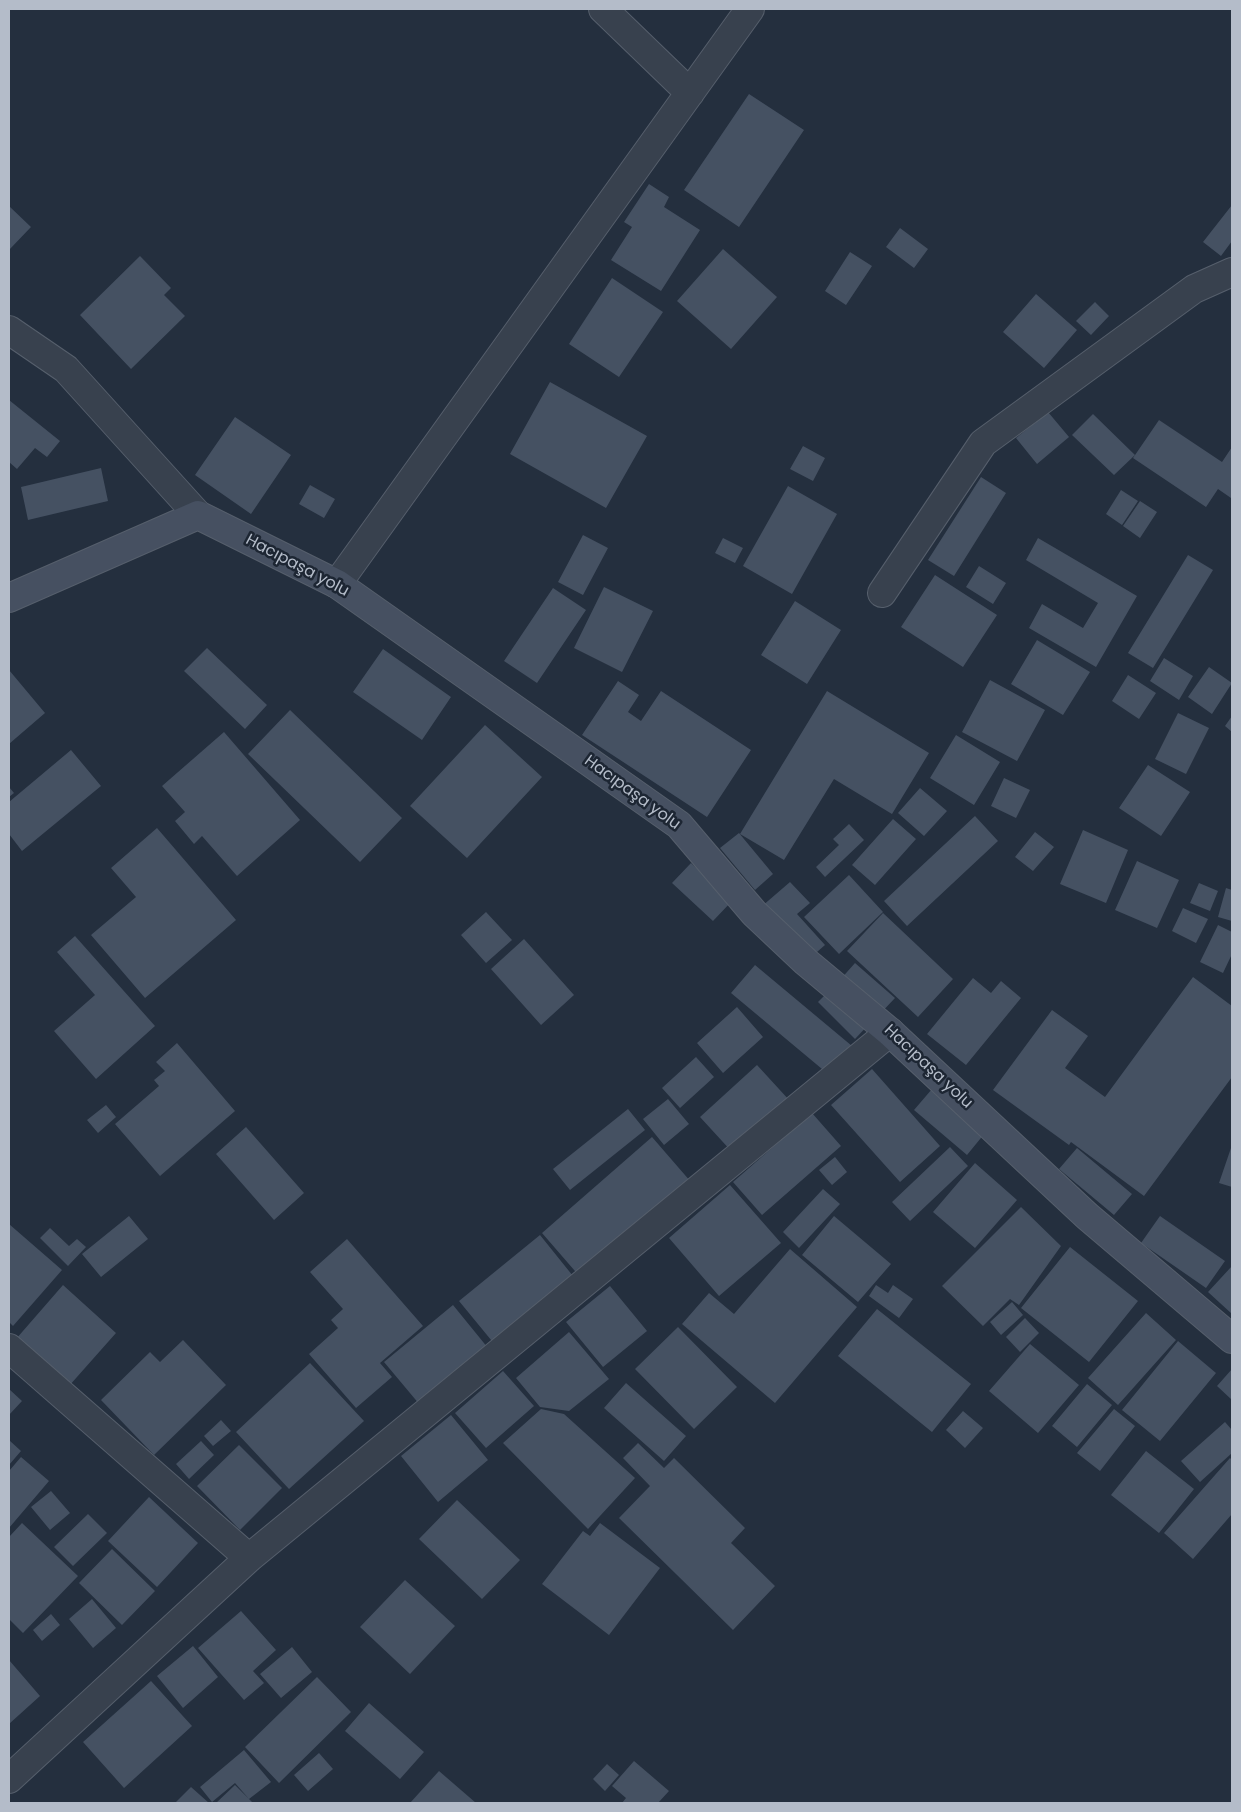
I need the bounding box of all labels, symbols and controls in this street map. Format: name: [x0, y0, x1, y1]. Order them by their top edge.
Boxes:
street label: Hacıpaşa yolu: [242, 531, 352, 601]
street label: Hacıpaşa yolu: [580, 752, 684, 834]
street label: Hacıpaşa yolu: [880, 1021, 976, 1113]

